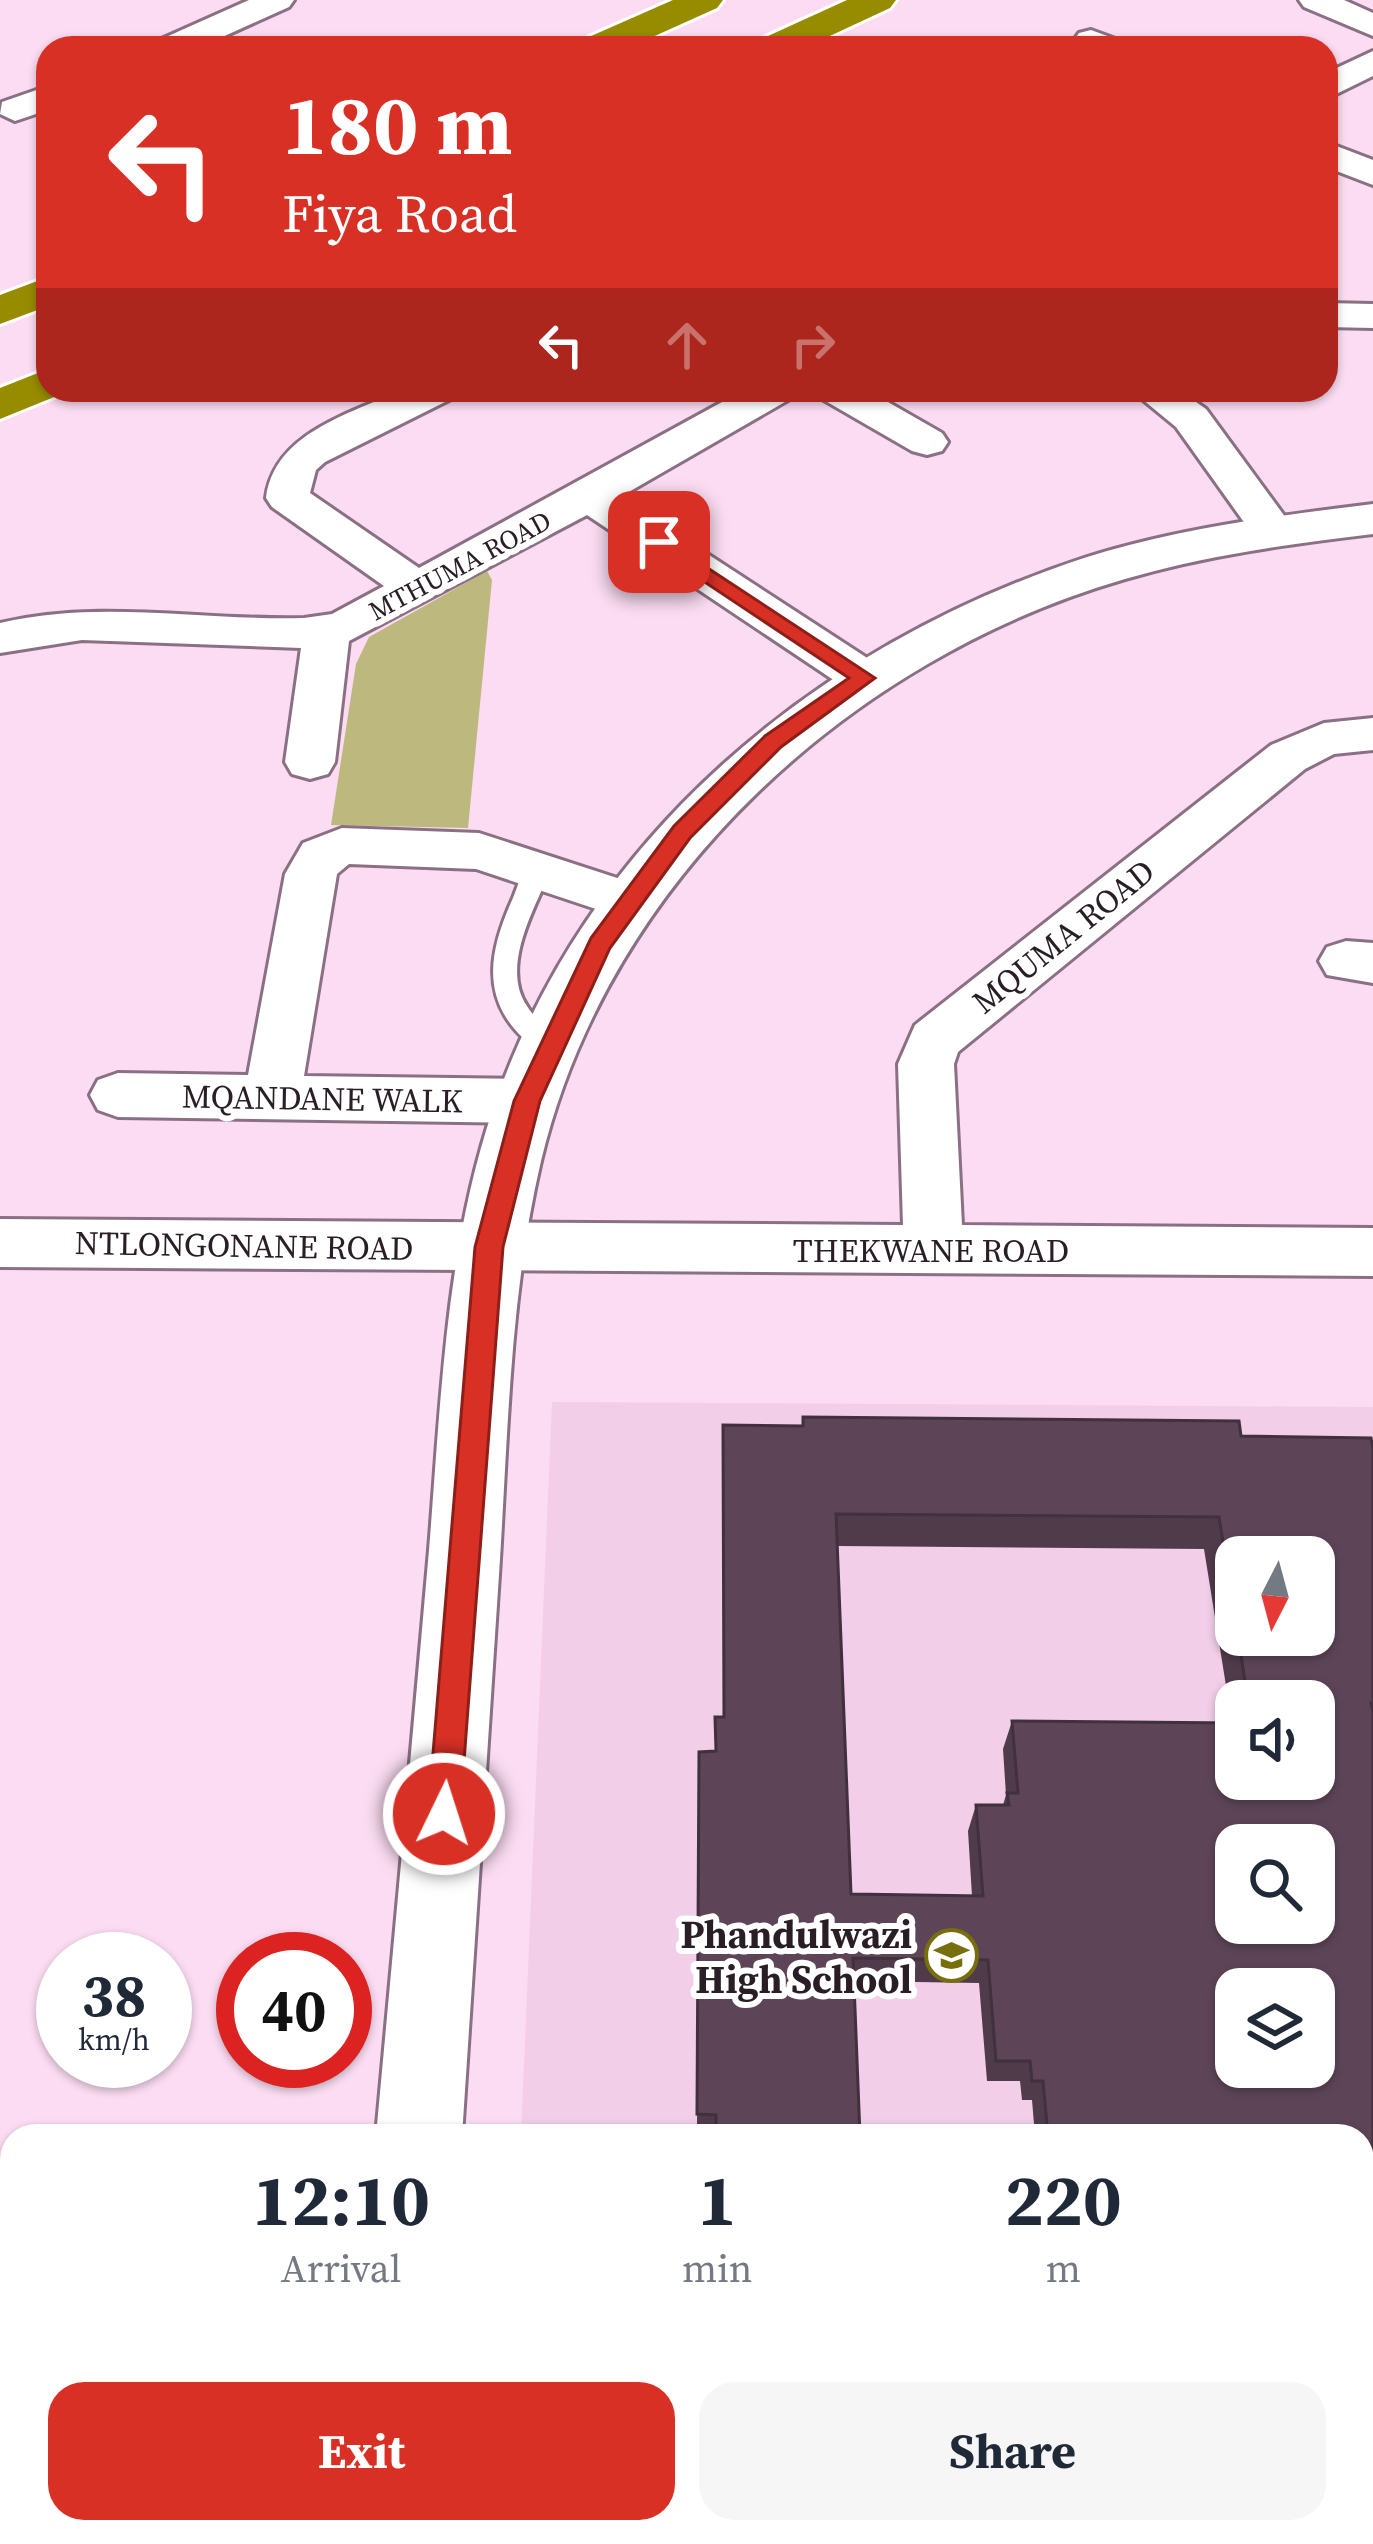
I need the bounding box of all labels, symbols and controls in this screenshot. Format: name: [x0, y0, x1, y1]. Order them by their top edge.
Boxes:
text: 180 m: [282, 67, 513, 182]
icon: left: [84, 84, 240, 240]
text: Fiya Road: [282, 176, 517, 250]
icon: left: [528, 312, 594, 378]
icon: ahead: [654, 312, 720, 378]
icon: right: [780, 312, 846, 378]
pin: [608, 491, 710, 593]
street label: MTHUMA ROAD: [362, 502, 558, 629]
icon: arrive: [626, 509, 692, 575]
street label: MQUMA ROAD: [963, 849, 1164, 1024]
street label: MQANDANE WALK: [181, 1074, 463, 1123]
street label: NTLONGONANE ROAD: [74, 1220, 414, 1271]
street label: THEKWANE ROAD: [793, 1228, 1069, 1273]
north arrow: [1215, 1536, 1335, 1656]
map controls: [1215, 1536, 1335, 2088]
button: sound: [1215, 1680, 1335, 1800]
position arrow: [381, 1751, 507, 1877]
button: search: [1215, 1824, 1335, 1944]
place label: Phandulwazi High School: [680, 1908, 912, 2006]
school or university icon: Phandulwazi High School: [923, 1928, 979, 1984]
speed limit sign: 40: [216, 1932, 372, 2088]
text: 38: [81, 1954, 147, 2036]
button: layers: [1215, 1968, 1335, 2088]
text: km/h: [78, 2019, 150, 2060]
text: 12:10: [252, 2150, 430, 2249]
text: 1: [698, 2150, 737, 2249]
text: 220: [1005, 2150, 1122, 2249]
text: Arrival: [281, 2242, 401, 2295]
text: min: [682, 2242, 753, 2295]
text: m: [1046, 2242, 1081, 2295]
button: Exit: [48, 2382, 675, 2520]
button: Share: [699, 2382, 1326, 2520]

